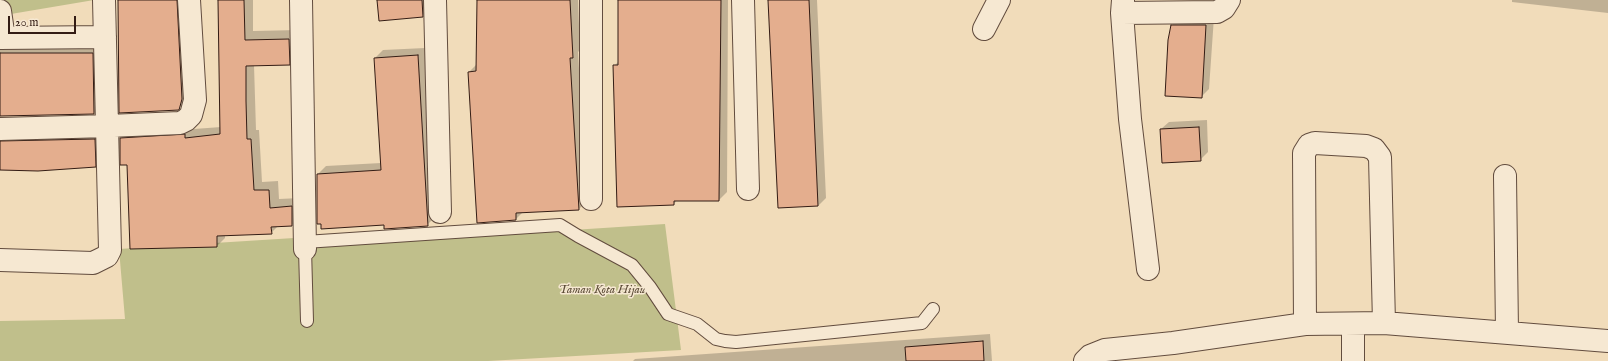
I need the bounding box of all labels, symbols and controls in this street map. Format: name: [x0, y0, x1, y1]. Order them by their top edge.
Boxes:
scale bar: [10, 8, 78, 34]
text: 20 m: [15, 15, 38, 30]
park label: Taman Kota Hijau: [559, 284, 645, 298]

